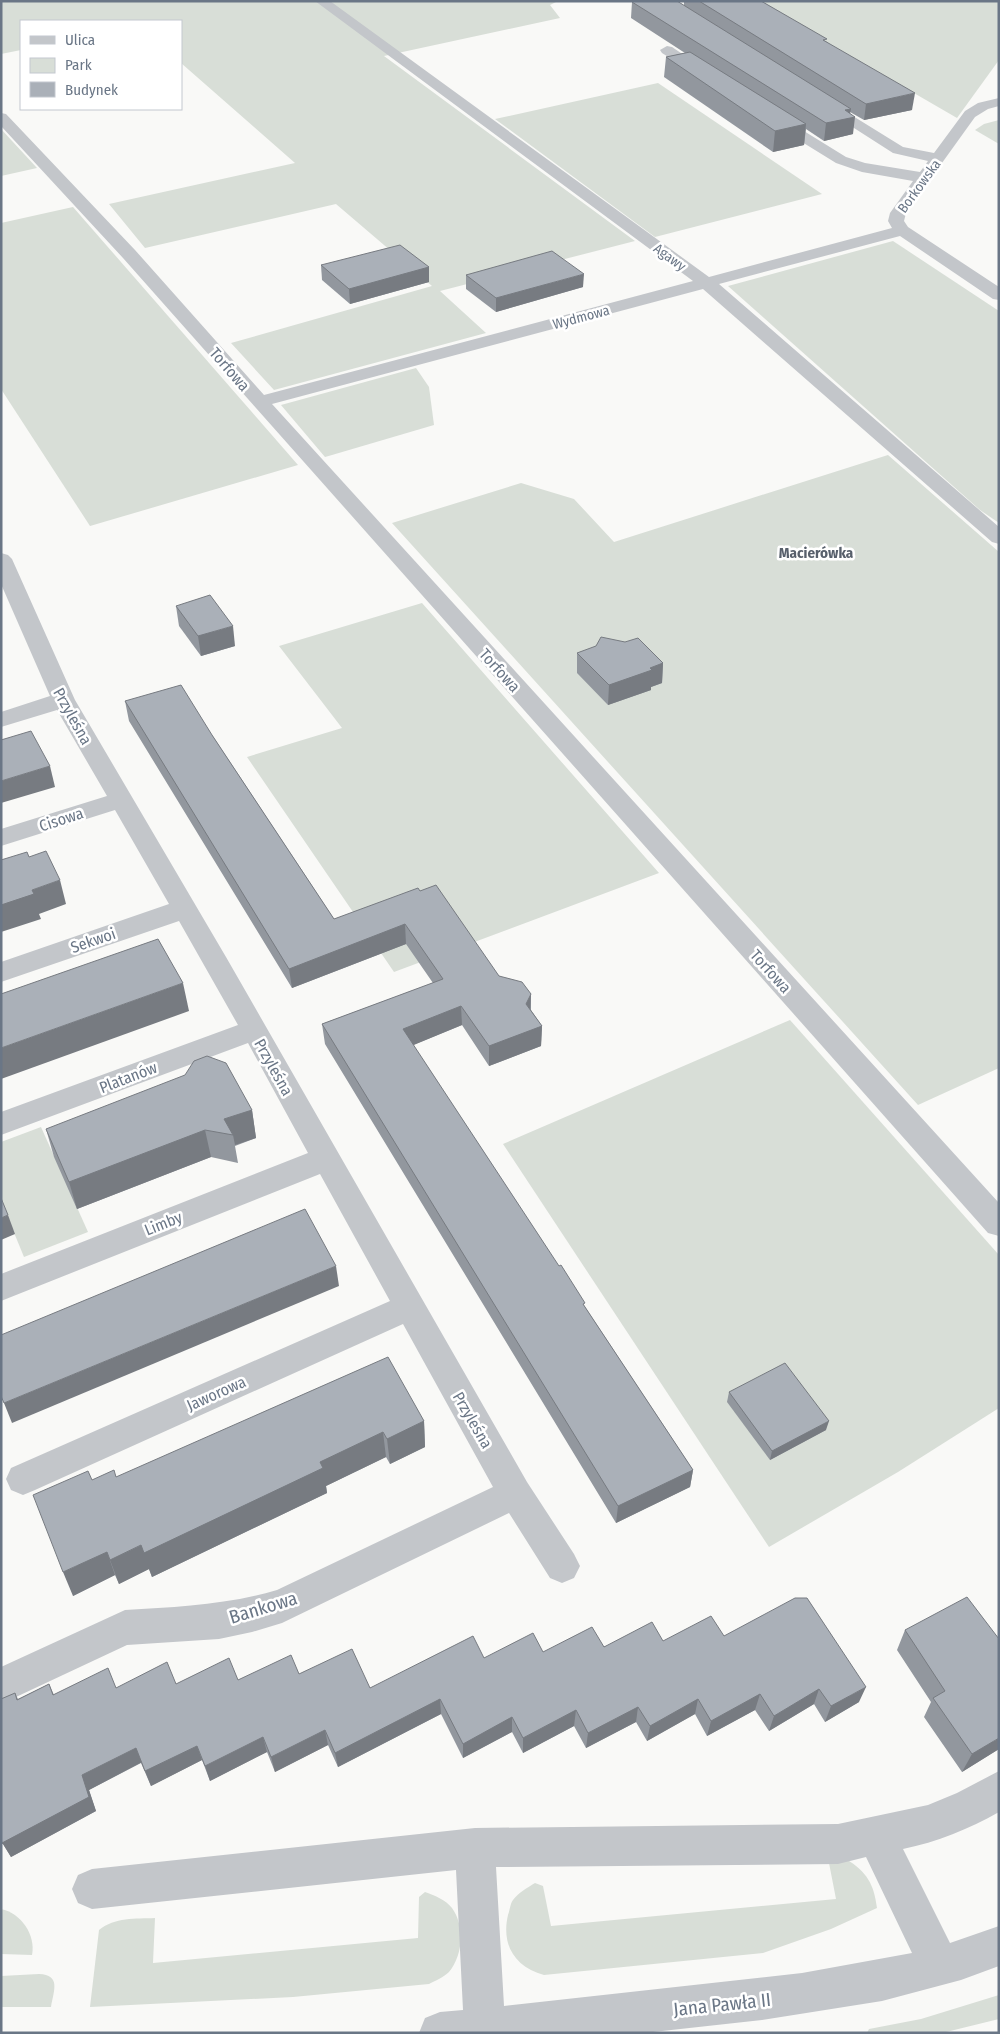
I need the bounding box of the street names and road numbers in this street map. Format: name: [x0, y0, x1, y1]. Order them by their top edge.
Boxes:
street label: Borkowska: [894, 156, 945, 216]
street label: Agawy: [650, 240, 690, 275]
street label: Wydmowa: [551, 302, 612, 333]
street label: Torfowa: [205, 344, 254, 395]
street label: Torfowa: [475, 645, 524, 696]
street label: Przyleśna: [49, 684, 96, 748]
street label: Cisowa: [37, 803, 86, 836]
street label: Sekwoi: [68, 924, 118, 957]
street label: Torfowa: [746, 946, 795, 997]
street label: Przyleśna: [250, 1035, 297, 1099]
street label: Platanów: [97, 1058, 160, 1097]
street label: Limby: [142, 1207, 186, 1240]
street label: Jaworowa: [184, 1372, 249, 1415]
street label: Przyleśna: [449, 1389, 496, 1452]
street label: Bankowa: [226, 1586, 300, 1629]
street label: Jana Pawła II: [672, 1988, 772, 2021]

